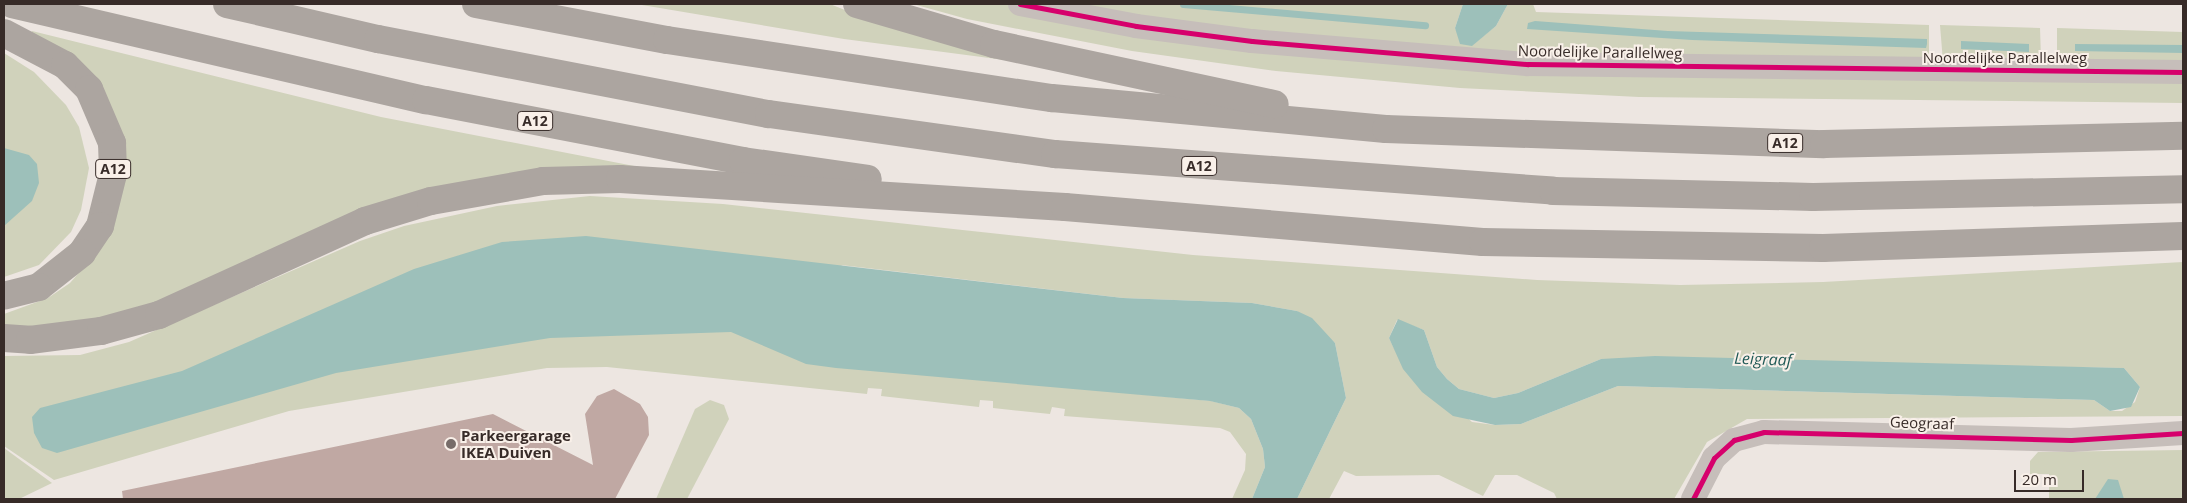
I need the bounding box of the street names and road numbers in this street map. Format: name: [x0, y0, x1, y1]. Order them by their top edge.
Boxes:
street label: Noordelijke Parallelweg: [1518, 42, 1682, 62]
street label: Noordelijke Parallelweg: [1923, 49, 2087, 67]
road number: A12: [516, 110, 554, 132]
road number: A12: [1766, 132, 1804, 154]
road number: A12: [1180, 154, 1218, 178]
road number: A12: [94, 157, 132, 180]
street label: Geograaf: [1890, 413, 1954, 433]

